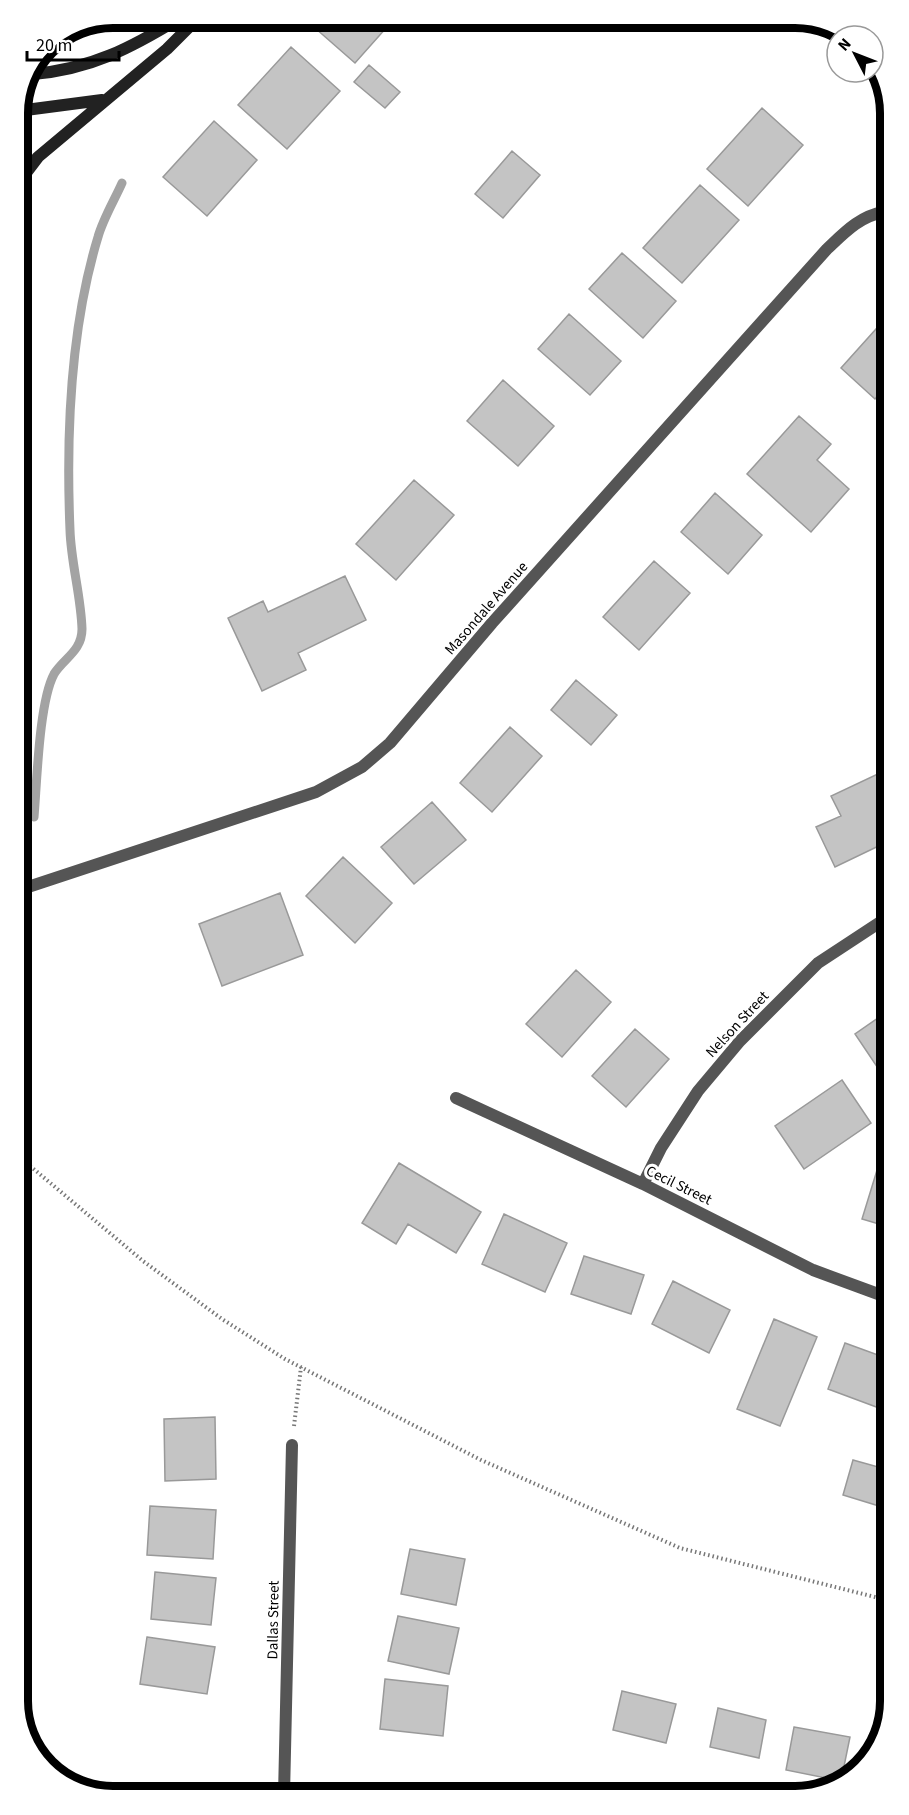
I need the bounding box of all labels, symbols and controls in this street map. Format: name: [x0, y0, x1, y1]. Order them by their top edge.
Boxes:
scale bar: [27, 24, 118, 62]
north arrow: [825, 24, 885, 84]
text: 20 m: [36, 33, 72, 58]
text: N: [833, 33, 856, 56]
street label: Masondale Avenue: [440, 557, 533, 660]
street label: Nelson Street: [701, 986, 774, 1062]
street label: Cecil Street: [642, 1160, 715, 1210]
street label: Dallas Street: [262, 1580, 285, 1660]

